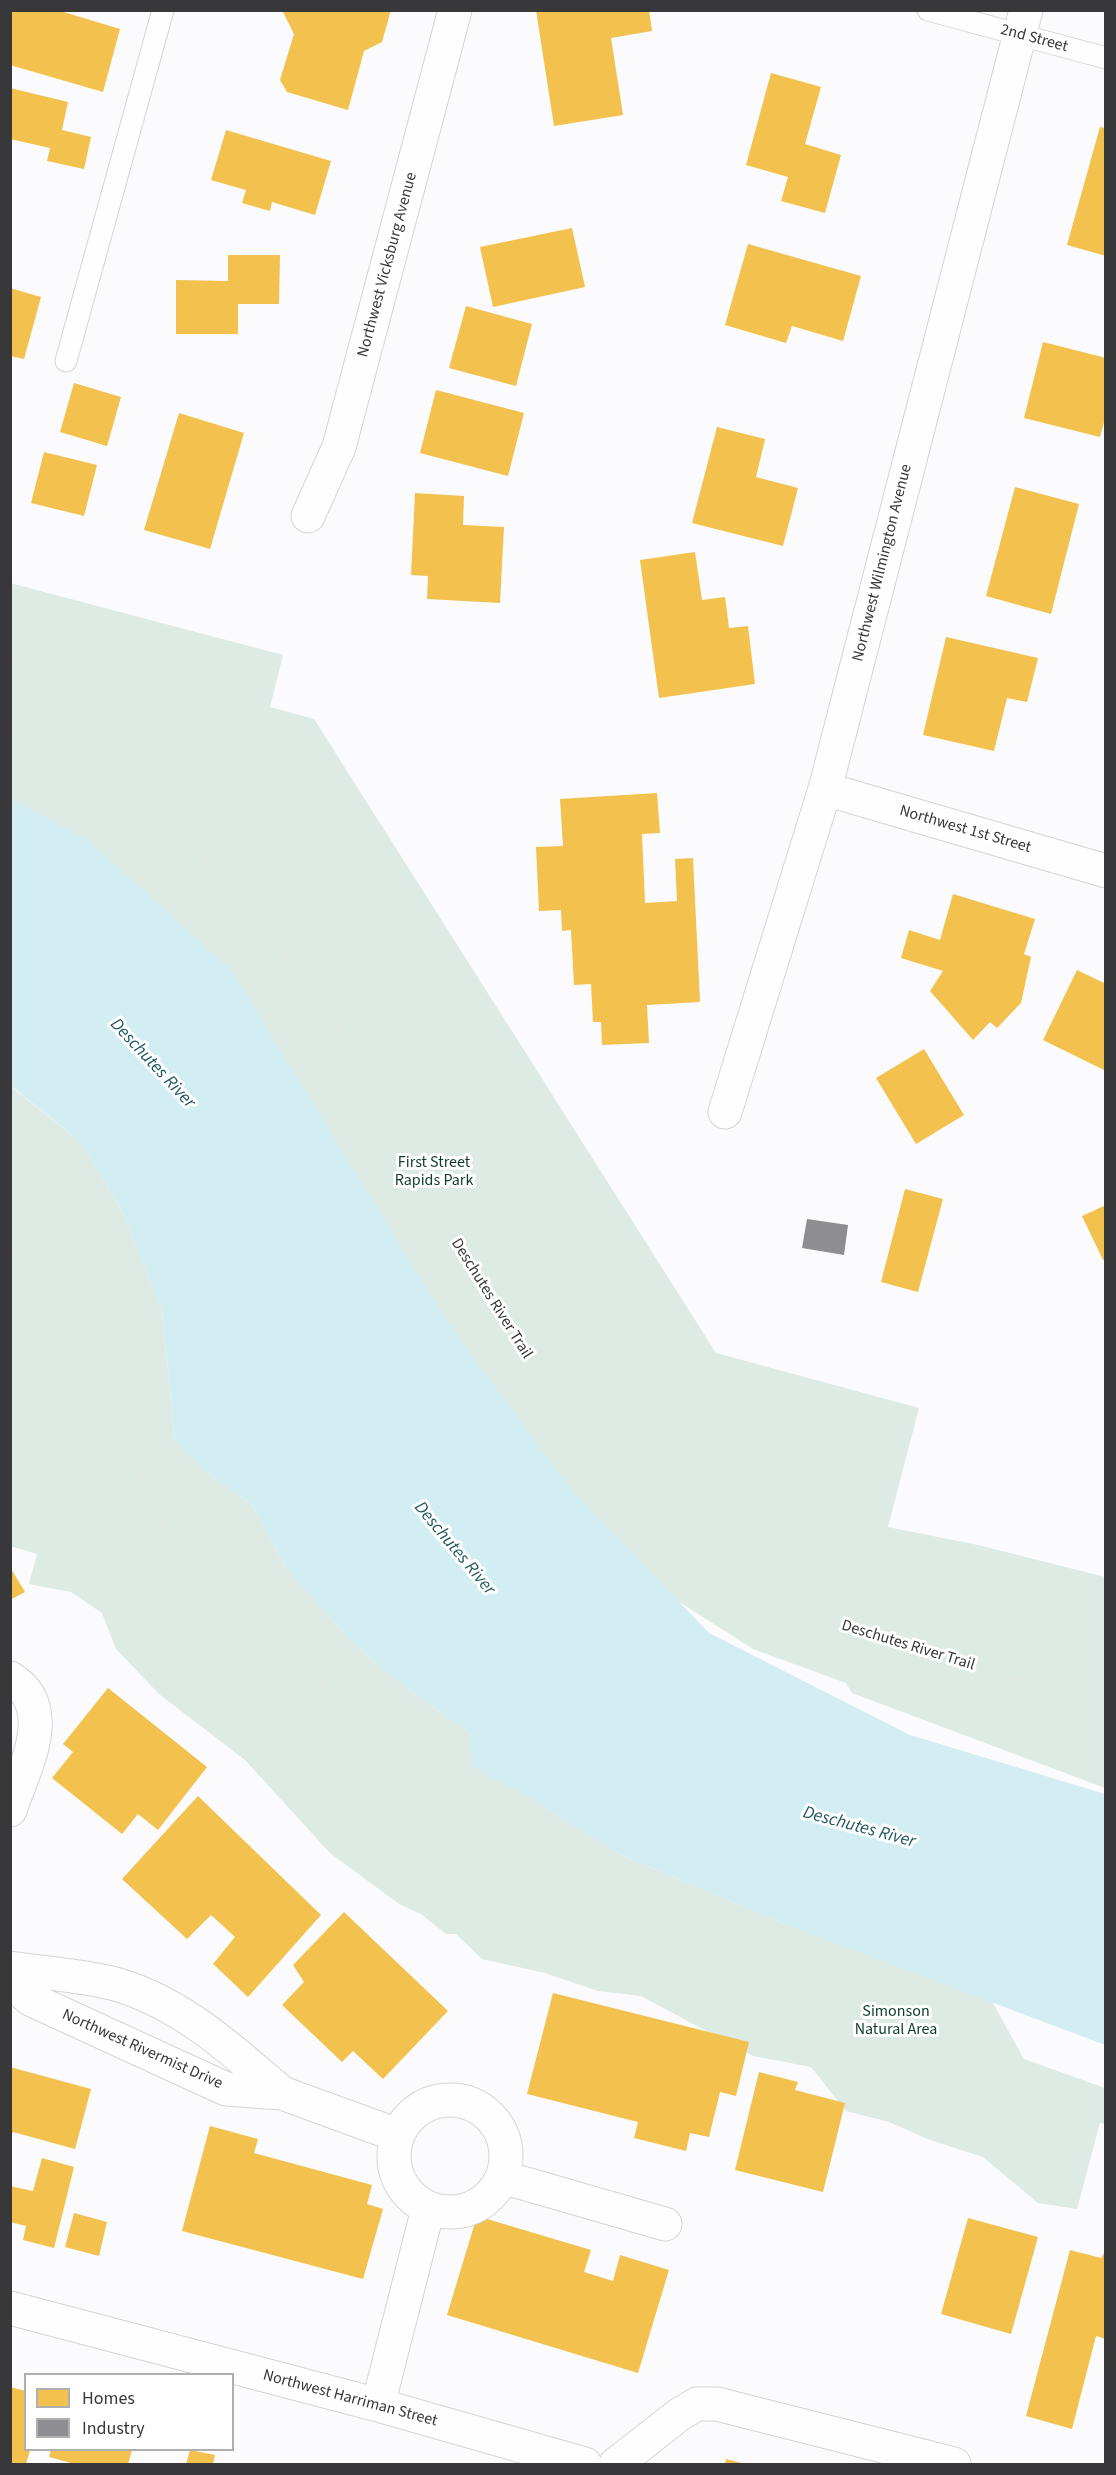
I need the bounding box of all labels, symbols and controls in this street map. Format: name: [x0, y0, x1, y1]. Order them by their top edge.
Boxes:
street label: 2nd Street: [998, 21, 1070, 57]
street label: Northwest Vicksburg Avenue: [354, 170, 422, 360]
street label: Northwest Wilmington Avenue: [849, 462, 917, 664]
street label: Northwest 1st Street: [897, 802, 1033, 858]
water label: Deschutes River: [105, 1014, 199, 1114]
park label: First Street Rapids Park: [395, 1153, 473, 1191]
street label: Deschutes River Trail: [446, 1235, 536, 1363]
water label: Deschutes River: [409, 1498, 499, 1600]
street label: Deschutes River Trail: [839, 1617, 977, 1675]
water label: Deschutes River: [800, 1803, 918, 1853]
park label: Simonson Natural Area: [855, 2002, 937, 2040]
street label: Northwest Rivermist Drive: [59, 2006, 225, 2094]
street label: Northwest Harriman Street: [261, 2366, 439, 2432]
legend: [24, 2373, 234, 2451]
text: Homes: [82, 2386, 135, 2411]
text: Industry: [82, 2416, 145, 2441]

